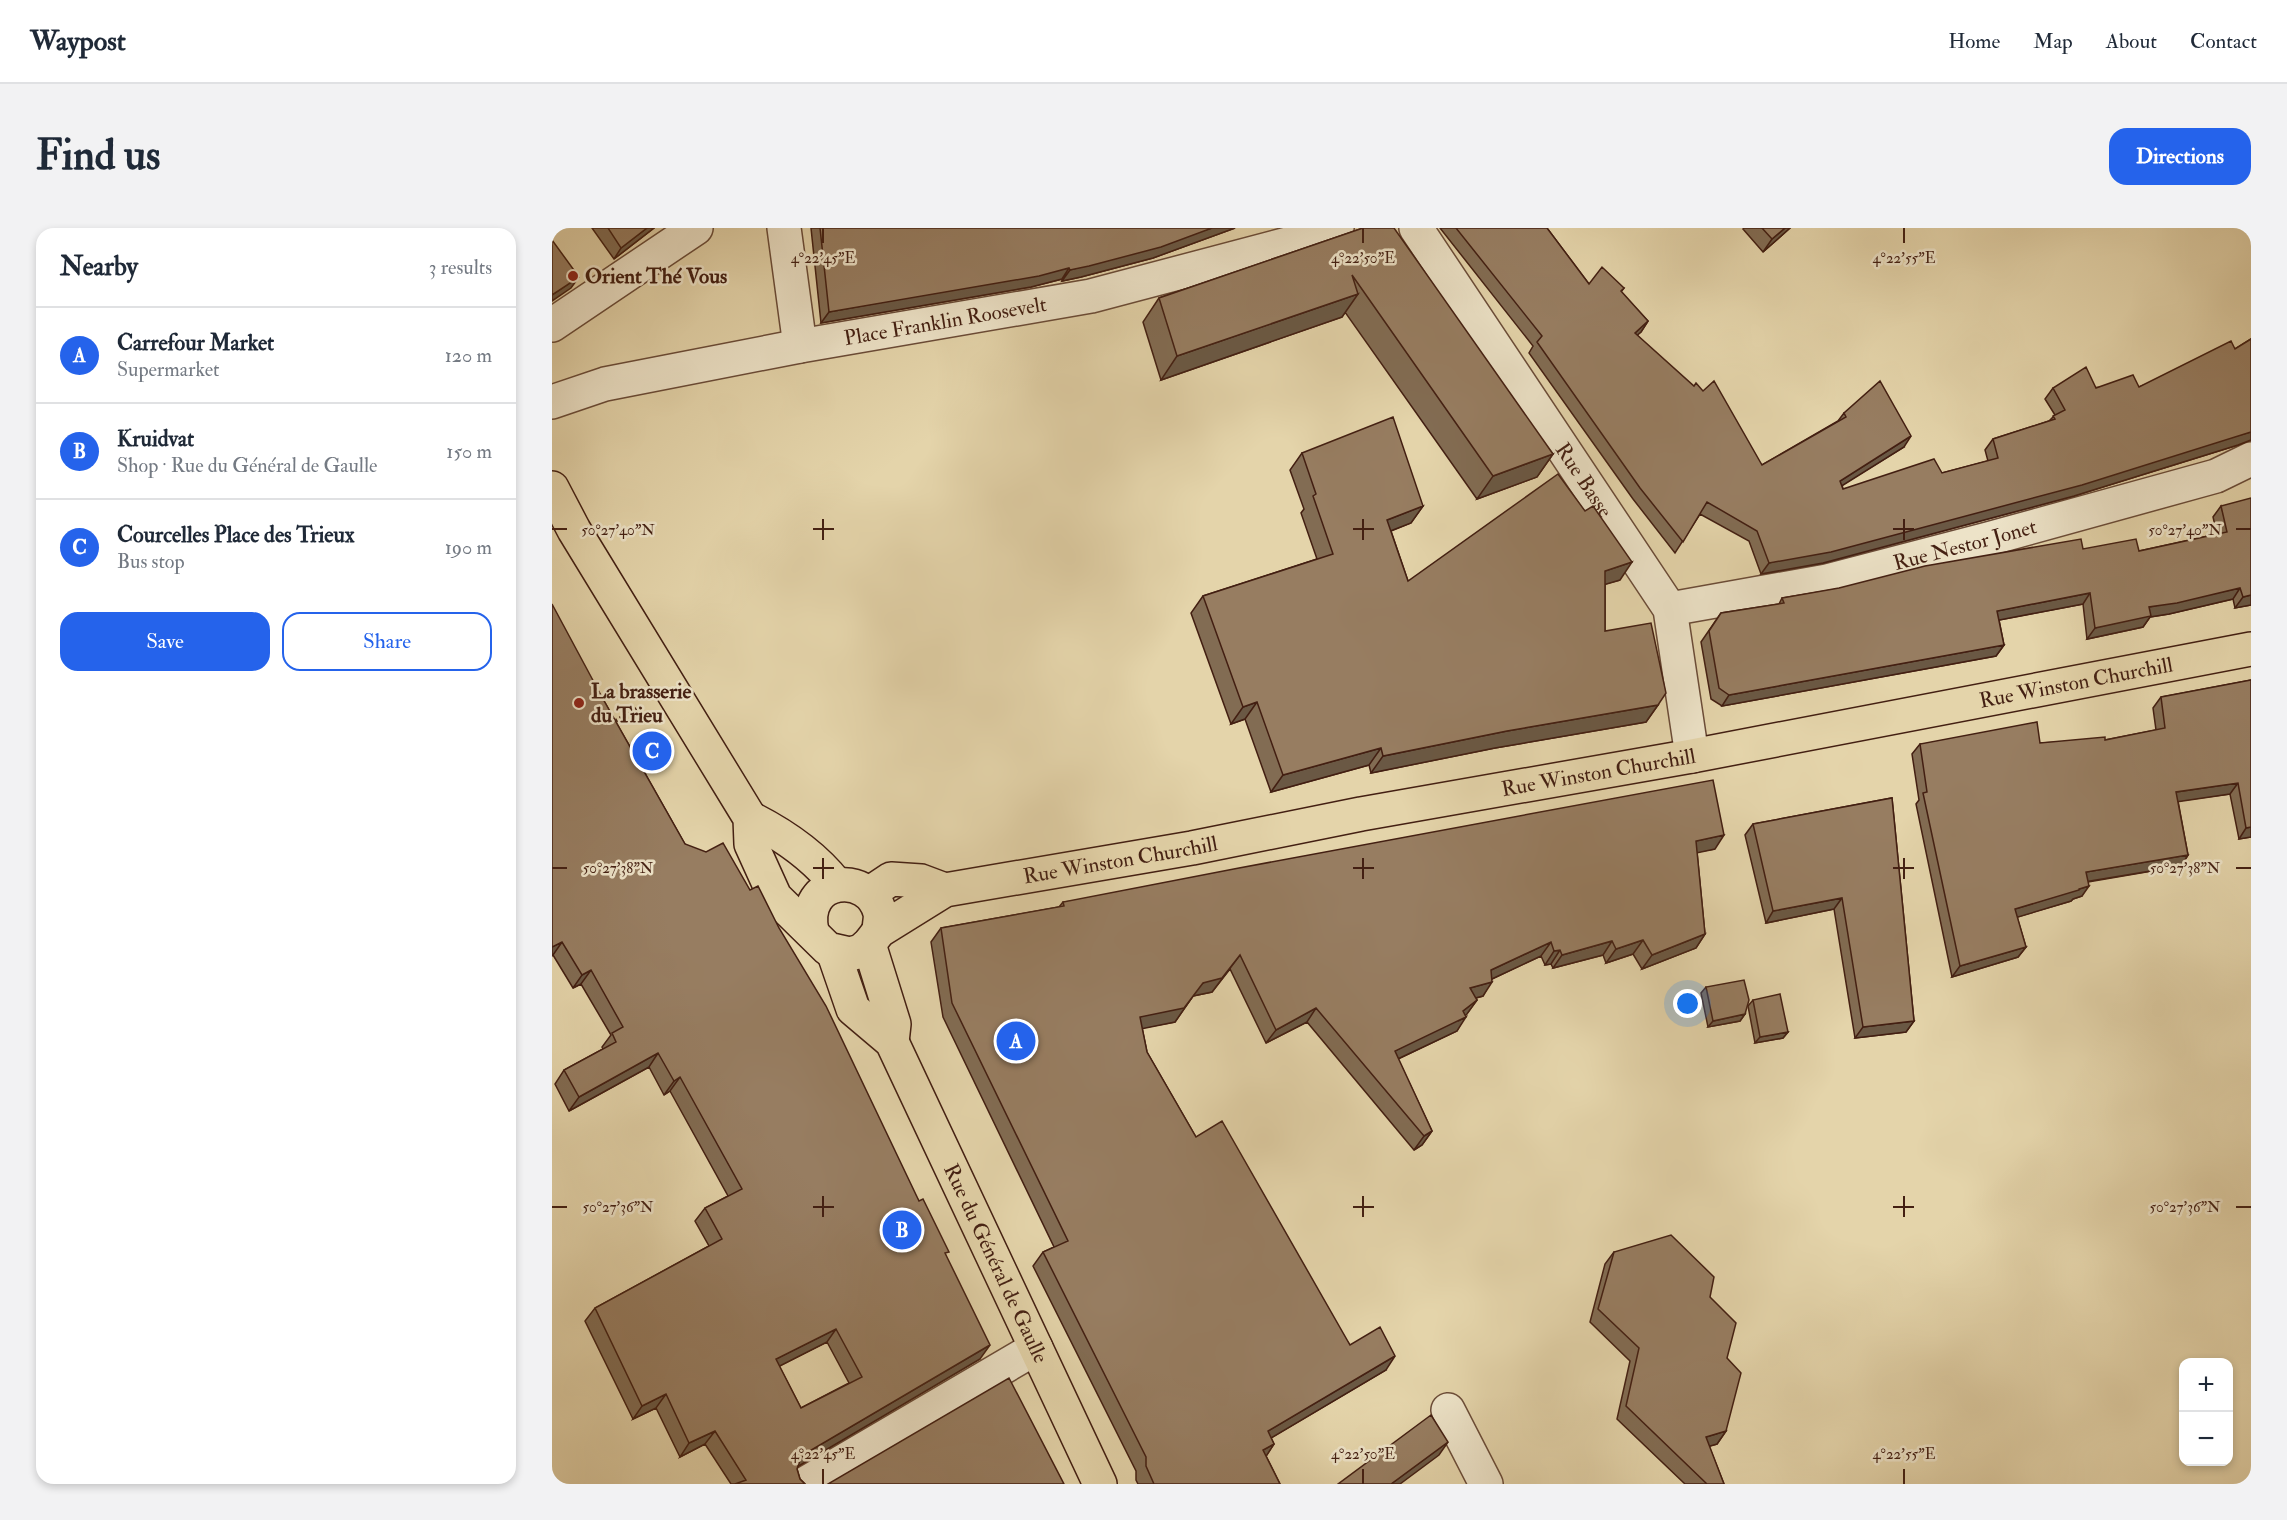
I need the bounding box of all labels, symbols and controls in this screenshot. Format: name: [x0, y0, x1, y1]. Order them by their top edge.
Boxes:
text: Waypost: [30, 24, 126, 59]
text: Home: [1948, 28, 2000, 55]
text: Map: [2033, 28, 2073, 55]
text: About: [2106, 28, 2157, 55]
text: Contact: [2190, 28, 2257, 55]
button: Directions: [2109, 128, 2251, 185]
text: Find us: [36, 130, 160, 182]
text: 4°22'45"E: [791, 249, 855, 268]
text: 4°22'50"E: [1331, 249, 1395, 268]
text: 4°22'55"E: [1873, 249, 1936, 268]
text: Nearby: [60, 251, 138, 283]
text: 3 results: [429, 255, 492, 280]
place label: Orient Thé Vous: [585, 263, 727, 290]
marker: Orient Thé Vous: [566, 269, 580, 283]
street label: Place Franklin Roosevelt: [842, 291, 1049, 352]
text: Carrefour Market: [117, 329, 274, 357]
text: A: [73, 343, 86, 368]
text: 120 m: [445, 343, 492, 368]
text: Supermarket: [117, 357, 220, 382]
text: Kruidvat: [117, 425, 194, 453]
street label: Rue Basse: [1549, 438, 1618, 523]
text: B: [73, 439, 86, 464]
text: 150 m: [446, 439, 492, 464]
text: Shop · Rue du Général de Gaulle: [117, 453, 377, 478]
street label: Rue Nestor Jonet: [1890, 513, 2040, 577]
text: Courcelles Place des Trieux: [117, 521, 355, 549]
text: 50°27'40"N: [581, 521, 655, 540]
text: 50°27'40"N: [2148, 521, 2222, 540]
text: C: [72, 535, 87, 560]
text: 190 m: [445, 535, 492, 560]
text: Bus stop: [117, 549, 185, 574]
button: Save: [60, 612, 270, 671]
button: Share: [282, 612, 492, 671]
street label: Rue Winston Churchill: [1977, 651, 2176, 715]
place label: La brasserie du Trieu: [591, 678, 691, 729]
marker: La brasserie du Trieu: [572, 696, 586, 710]
pin: C: [632, 728, 672, 774]
street label: Rue Winston Churchill: [1499, 742, 1699, 803]
street label: Rue Winston Churchill: [1021, 830, 1221, 890]
text: 50°27'38"N: [583, 859, 654, 878]
text: 50°27'38"N: [2150, 859, 2221, 878]
your location: [1673, 989, 1702, 1018]
pin: A: [996, 1018, 1036, 1064]
street label: Rue du Général de Gaulle: [937, 1160, 1054, 1368]
text: 50°27'36"N: [582, 1198, 654, 1217]
text: 50°27'36"N: [2149, 1198, 2221, 1217]
pin: B: [882, 1208, 922, 1252]
map controls: [2179, 1358, 2233, 1466]
button: +: [2179, 1358, 2233, 1412]
button: −: [2179, 1412, 2233, 1466]
text: 4°22'45"E: [791, 1445, 855, 1464]
text: 4°22'50"E: [1331, 1445, 1395, 1464]
text: 4°22'55"E: [1873, 1445, 1936, 1464]

